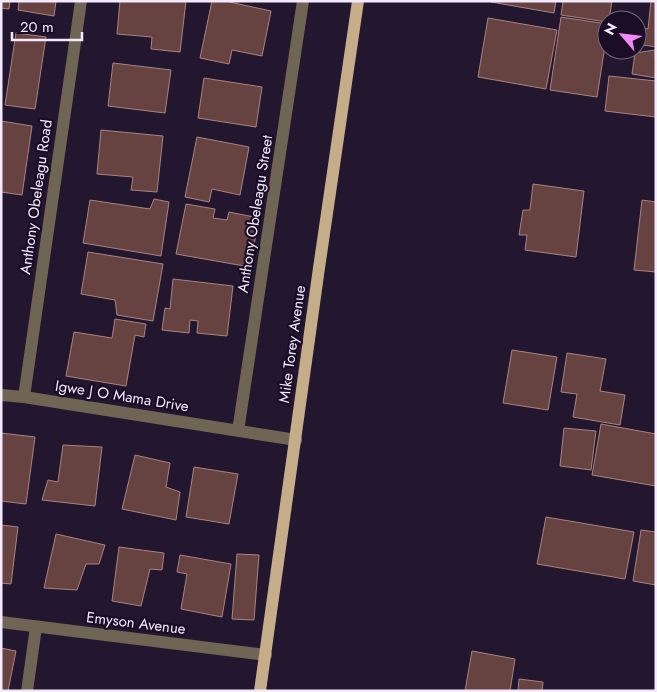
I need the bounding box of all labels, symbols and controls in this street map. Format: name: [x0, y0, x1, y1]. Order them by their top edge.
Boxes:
scale bar: [12, 10, 82, 42]
north arrow: [597, 10, 647, 60]
text: 20 m: [20, 16, 54, 38]
text: N: [599, 19, 622, 39]
street label: Anthony Obeleagu Road: [14, 118, 58, 276]
street label: Anthony Obeleagu Street: [232, 133, 278, 295]
street label: Mike Torey Avenue: [273, 283, 311, 404]
street label: Igwe J O Mama Drive: [54, 375, 191, 417]
street label: Emyson Avenue: [85, 606, 187, 640]

